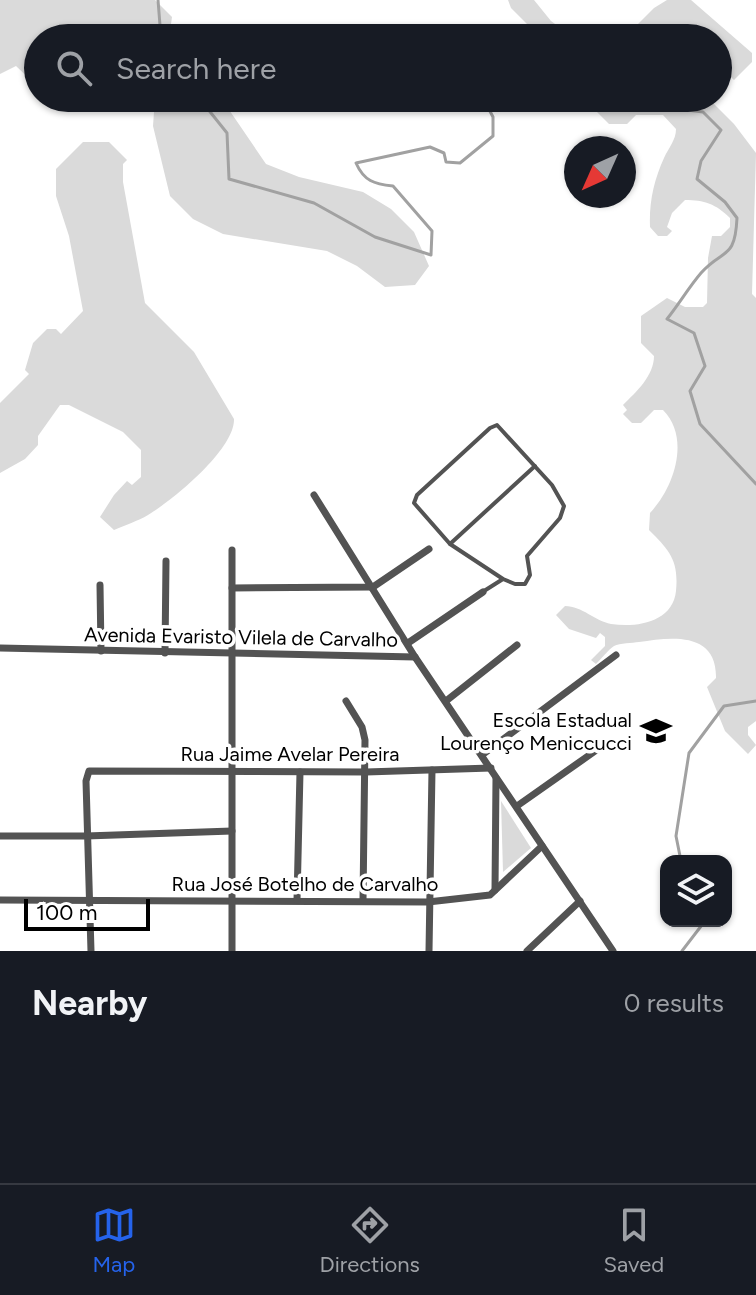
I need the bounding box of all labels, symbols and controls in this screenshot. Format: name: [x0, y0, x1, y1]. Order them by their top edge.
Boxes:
search box: [24, 24, 732, 112]
icon: search: [52, 46, 96, 90]
text: Search here: [116, 50, 276, 87]
north arrow: [564, 136, 636, 208]
street label: Avenida Evaristo Vilela de Carvalho: [84, 622, 398, 652]
place label: Escola Estadual Lourenço Meniccucci: [440, 708, 632, 755]
school or university icon: Escola Estadual Lourenço Meniccucci: [639, 714, 673, 748]
street label: Rua Jaime Avelar Pereira: [180, 742, 400, 766]
map controls: [660, 855, 732, 927]
button: layers: [660, 855, 732, 927]
street label: Rua José Botelho de Carvalho: [172, 872, 438, 896]
scale bar: [24, 895, 150, 931]
text: 100 m: [36, 899, 97, 926]
text: Nearby: [32, 983, 147, 1024]
text: 0 results: [624, 987, 724, 1019]
tab: Map: [92, 1203, 136, 1278]
tab: Directions: [320, 1203, 420, 1278]
tab: Saved: [603, 1203, 664, 1278]

